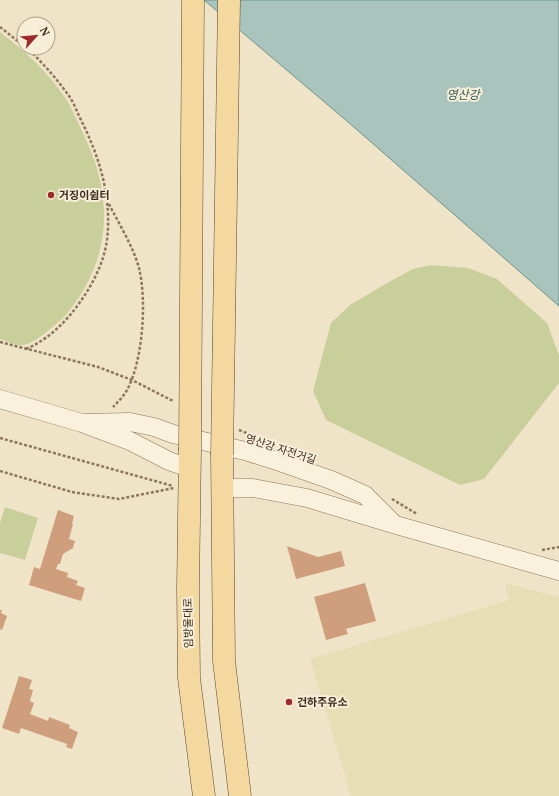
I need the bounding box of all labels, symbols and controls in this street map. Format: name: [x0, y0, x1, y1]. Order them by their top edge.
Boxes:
north arrow: [16, 16, 56, 56]
text: N: [37, 25, 53, 39]
water label: 영산강: [446, 87, 482, 102]
place label: 거징이쉼터: [59, 188, 110, 202]
marker: 거징이쉼터: [46, 190, 56, 200]
street label: 영산강 자전거길: [244, 431, 318, 467]
street label: 임방울대로: [181, 598, 195, 648]
place label: 건하주유소: [297, 695, 348, 709]
marker: 건하주유소: [284, 697, 294, 707]

